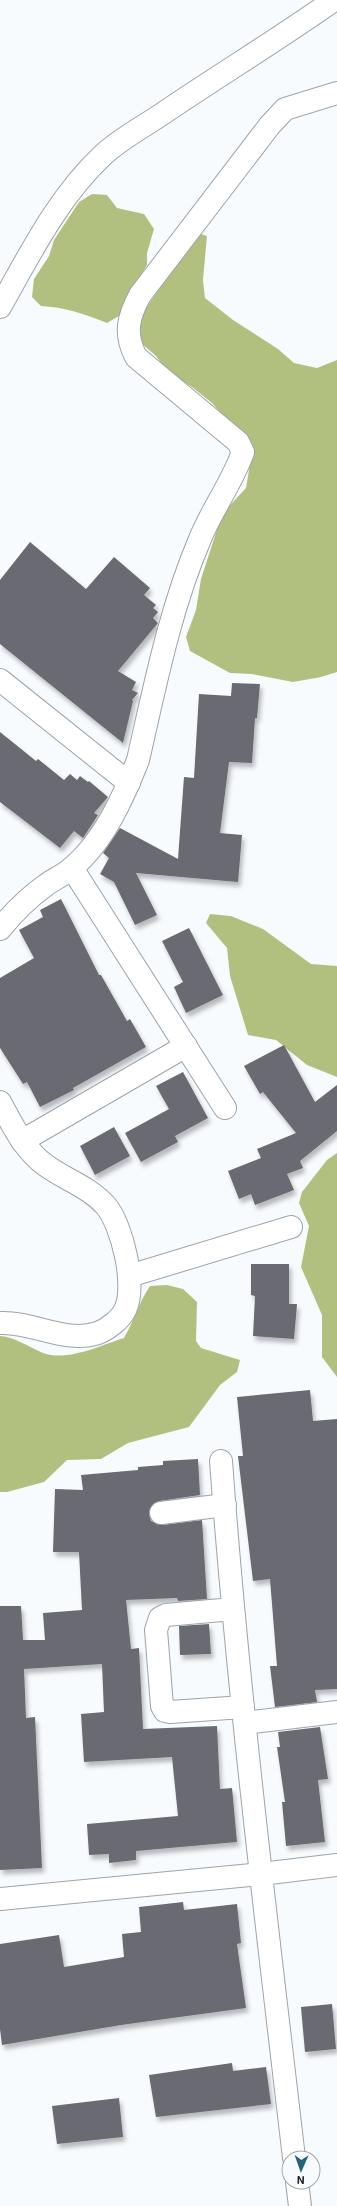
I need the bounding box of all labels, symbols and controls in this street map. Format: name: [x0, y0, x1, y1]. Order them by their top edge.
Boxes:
north arrow: [281, 2150, 321, 2190]
text: N: [296, 2173, 305, 2186]

